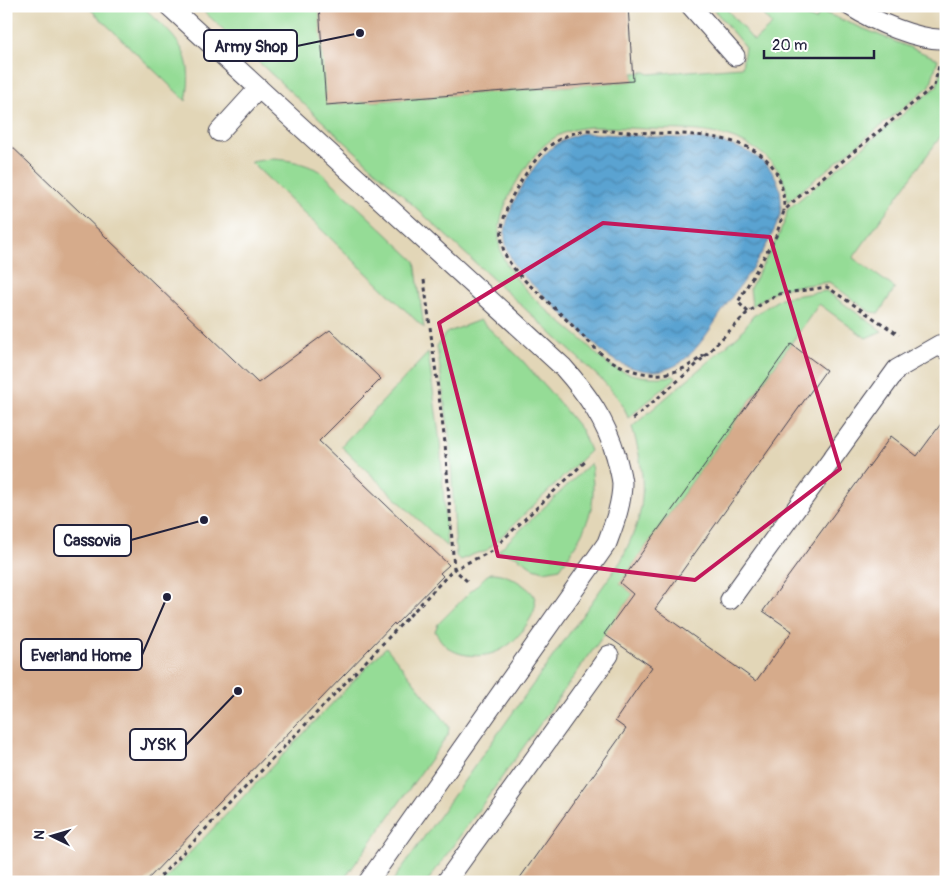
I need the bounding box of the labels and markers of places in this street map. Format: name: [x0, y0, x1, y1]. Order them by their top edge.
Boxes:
callout: Army Shop: [204, 30, 297, 61]
callout: Cassovia: [54, 525, 131, 556]
callout: Everland Home: [21, 639, 142, 670]
callout: JYSK: [130, 729, 186, 760]

